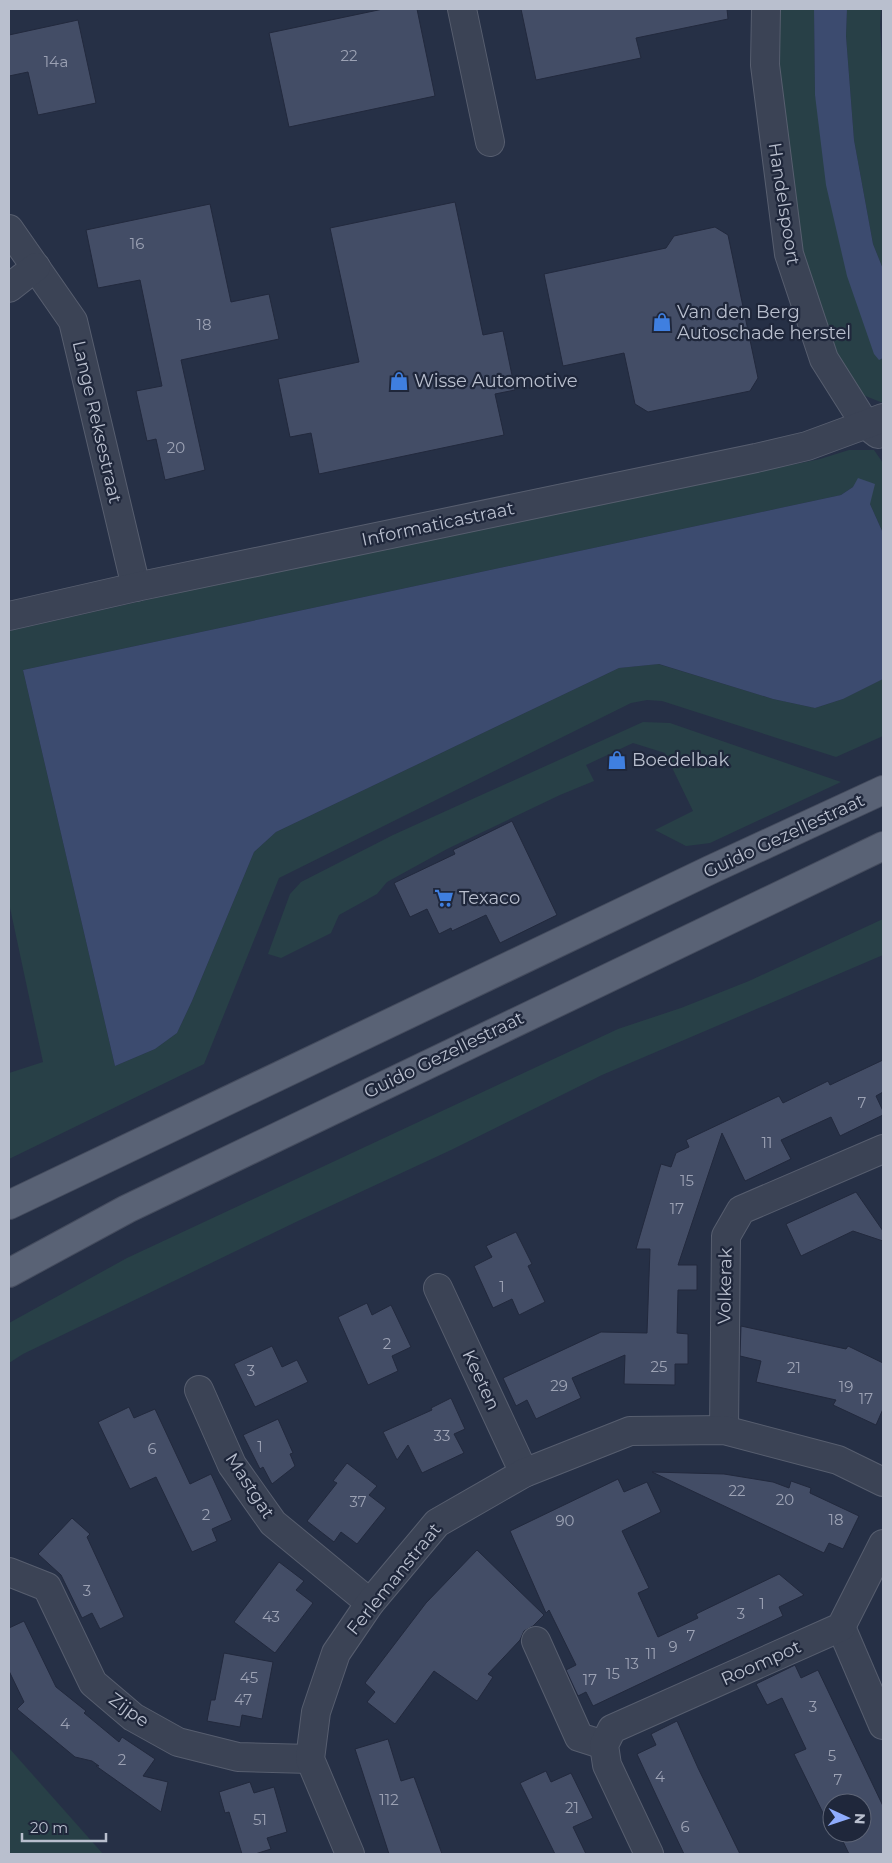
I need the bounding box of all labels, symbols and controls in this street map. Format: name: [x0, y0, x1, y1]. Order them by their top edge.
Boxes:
house number: 22: [340, 46, 358, 65]
house number: 14a: [44, 52, 68, 71]
street label: Handelspoort: [763, 141, 805, 267]
house number: 16: [130, 234, 144, 253]
place label: Van den Berg Autoschade herstel: [677, 301, 851, 344]
shop icon: Van den Berg Autoschade herstel: [651, 311, 673, 333]
house number: 18: [197, 315, 212, 334]
street label: Lange Reksestraat: [68, 338, 126, 506]
shop icon: Wisse Automotive: [388, 370, 410, 392]
place label: Wisse Automotive: [414, 370, 578, 392]
house number: 20: [167, 438, 185, 457]
street label: Informaticastraat: [360, 497, 516, 551]
shop icon: Boedelbak: [606, 749, 628, 771]
place label: Boedelbak: [632, 749, 729, 771]
street label: Guido Gezellestraat: [700, 789, 868, 883]
supermarket icon: Texaco: [433, 887, 455, 909]
place label: Texaco: [459, 887, 520, 909]
street label: Guido Gezellestraat: [360, 1007, 528, 1103]
house number: 7: [858, 1093, 867, 1112]
house number: 11: [762, 1133, 772, 1152]
house number: 15: [680, 1171, 694, 1190]
house number: 17: [670, 1199, 684, 1218]
street label: Volkerak: [713, 1247, 737, 1325]
house number: 1: [499, 1277, 505, 1296]
house number: 2: [383, 1334, 391, 1353]
street label: Keeten: [457, 1346, 505, 1414]
house number: 25: [650, 1357, 668, 1376]
house number: 21: [787, 1358, 801, 1377]
house number: 3: [247, 1361, 255, 1380]
house number: 29: [550, 1376, 568, 1395]
house number: 19: [839, 1377, 853, 1396]
house number: 17: [859, 1389, 873, 1408]
house number: 33: [434, 1426, 450, 1445]
house number: 1: [257, 1437, 263, 1456]
house number: 6: [147, 1439, 157, 1458]
street label: Mastgat: [221, 1449, 279, 1523]
house number: 22: [728, 1481, 746, 1500]
house number: 20: [776, 1490, 794, 1509]
house number: 37: [349, 1492, 367, 1511]
house number: 2: [202, 1505, 210, 1524]
house number: 18: [829, 1510, 844, 1529]
house number: 90: [555, 1511, 575, 1530]
street label: Ferlemanstraat: [342, 1519, 446, 1639]
house number: 3: [83, 1581, 91, 1600]
house number: 1: [759, 1594, 765, 1613]
house number: 3: [737, 1604, 745, 1623]
house number: 43: [262, 1607, 280, 1626]
house number: 7: [687, 1626, 696, 1645]
street label: Roompot: [717, 1636, 805, 1690]
house number: 9: [668, 1637, 678, 1656]
house number: 11: [646, 1644, 656, 1663]
house number: 13: [625, 1654, 639, 1673]
house number: 15: [606, 1664, 620, 1683]
house number: 45: [240, 1668, 258, 1687]
house number: 17: [583, 1670, 597, 1689]
street label: Zijpe: [105, 1688, 154, 1732]
house number: 47: [234, 1690, 252, 1709]
house number: 3: [809, 1697, 817, 1716]
house number: 4: [60, 1714, 70, 1733]
house number: 5: [828, 1746, 836, 1765]
house number: 2: [118, 1750, 126, 1769]
house number: 4: [655, 1767, 665, 1786]
house number: 7: [834, 1770, 843, 1789]
house number: 112: [379, 1790, 399, 1809]
north arrow: [822, 1793, 872, 1843]
house number: 21: [565, 1798, 579, 1817]
scale bar: [22, 1810, 106, 1842]
house number: 51: [253, 1810, 267, 1829]
text: N: [851, 1813, 869, 1825]
house number: 6: [680, 1817, 690, 1836]
text: 20 m: [30, 1818, 68, 1837]

